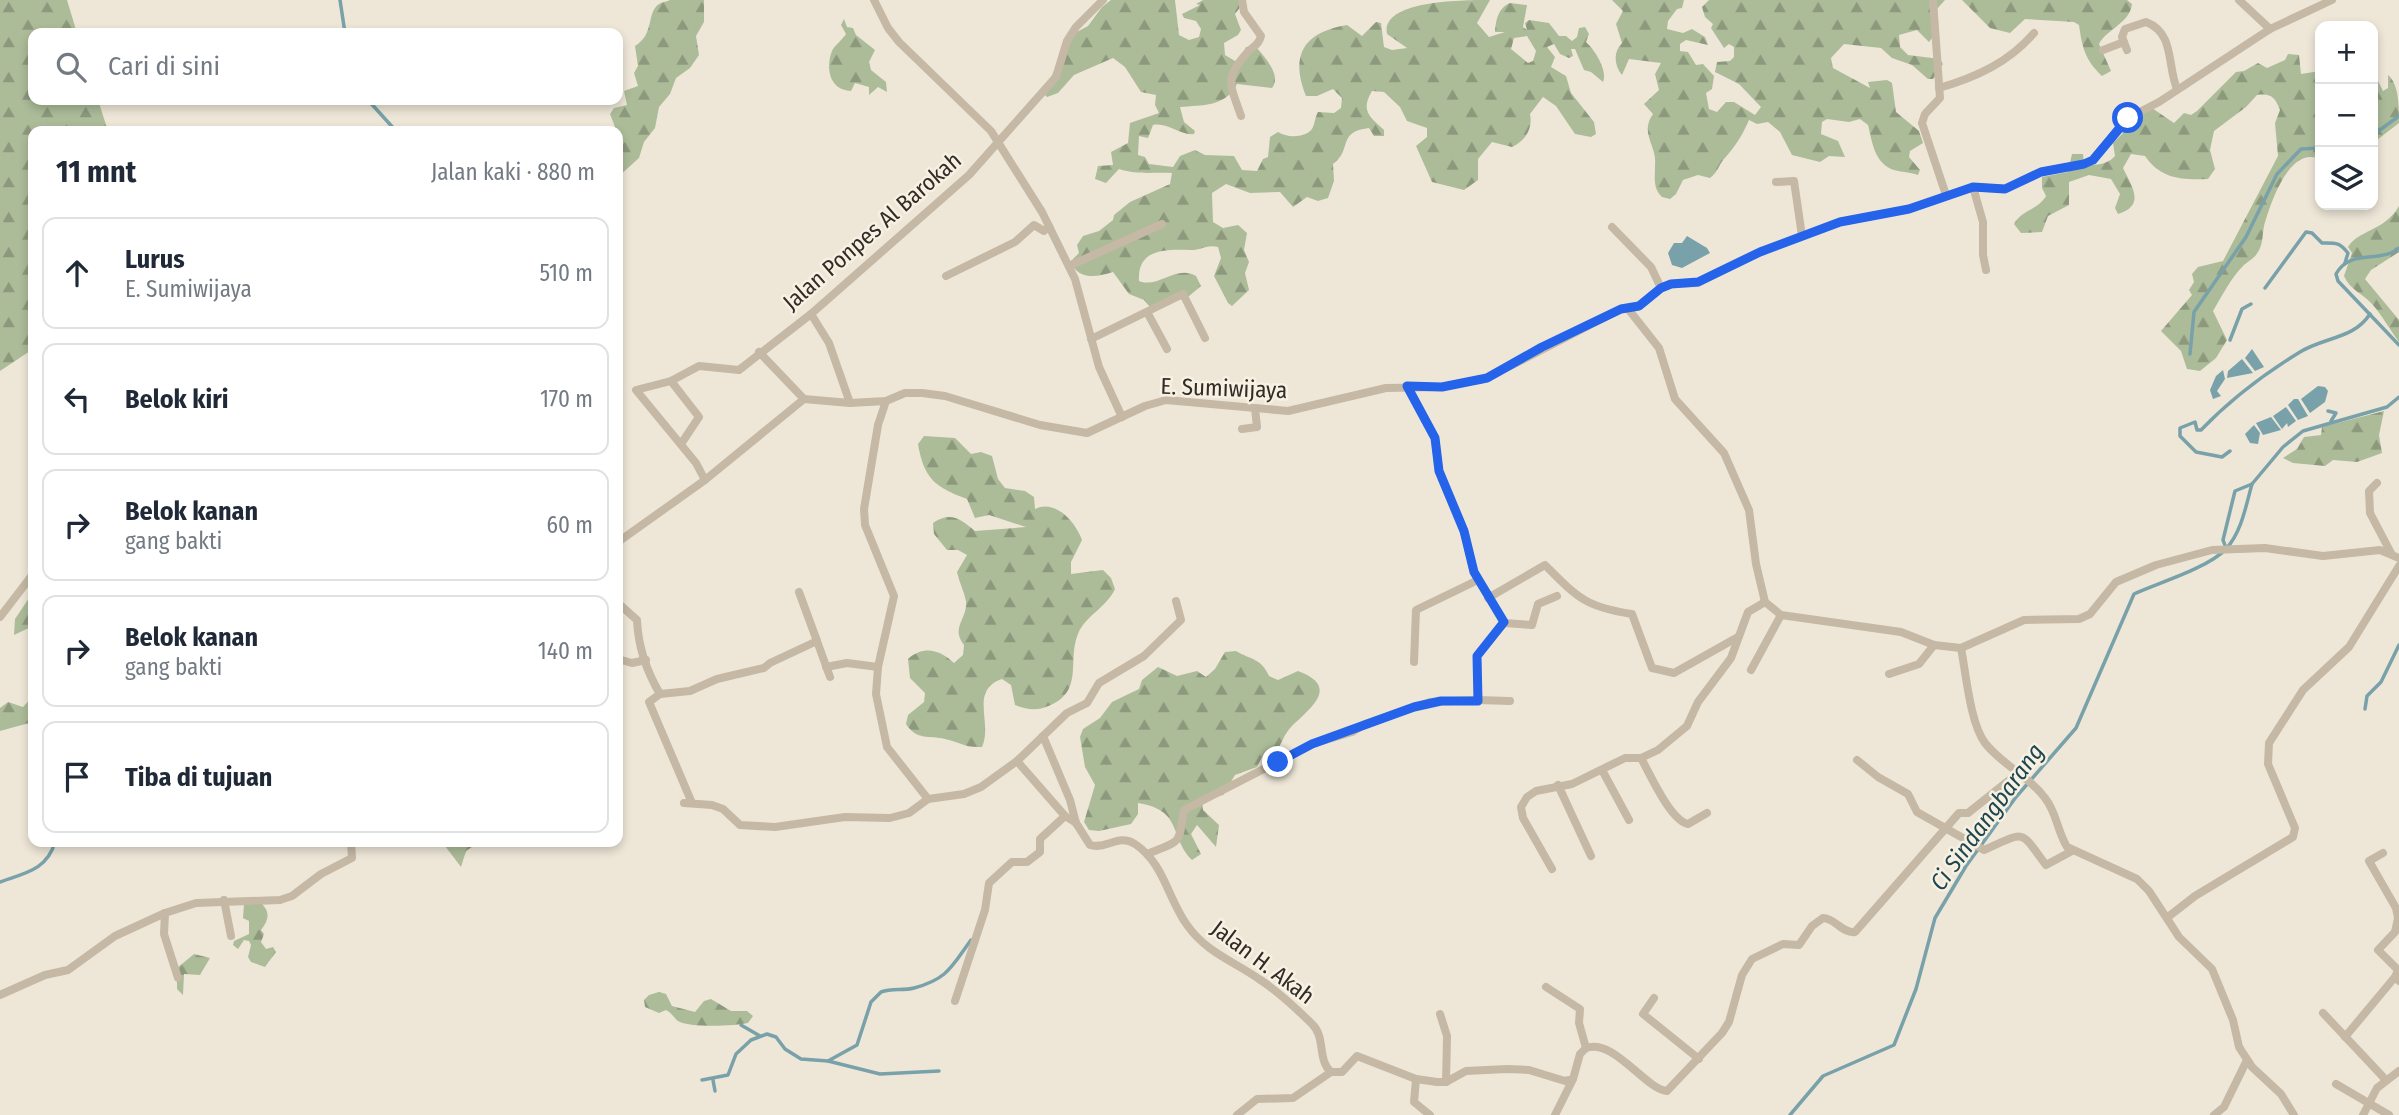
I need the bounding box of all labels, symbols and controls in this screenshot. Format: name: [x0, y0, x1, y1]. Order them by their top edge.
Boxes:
map controls: [2315, 21, 2378, 210]
button: +: [2315, 21, 2378, 84]
search box: [28, 28, 623, 105]
icon: search: [52, 48, 90, 86]
text: Cari di sini: [108, 51, 220, 82]
button: −: [2315, 84, 2378, 147]
route start: [2112, 102, 2143, 133]
street label: Jalan Ponpes Al Barokah: [777, 146, 967, 316]
button: layers: [2315, 147, 2378, 210]
text: 11 mnt: [56, 154, 136, 190]
text: Jalan kaki · 880 m: [431, 158, 595, 186]
text: Lurus: [125, 244, 185, 275]
icon: ahead: [58, 254, 96, 292]
text: 510 m: [540, 259, 593, 287]
text: E. Sumiwijaya: [125, 275, 252, 303]
street label: E. Sumiwijaya: [1160, 372, 1288, 404]
icon: left: [58, 380, 96, 418]
text: Belok kiri: [125, 384, 228, 415]
text: 170 m: [540, 385, 593, 413]
text: Belok kanan: [125, 496, 258, 527]
icon: right: [58, 506, 96, 544]
text: 60 m: [547, 511, 593, 539]
text: gang bakti: [125, 527, 222, 555]
text: Belok kanan: [125, 622, 258, 653]
icon: right: [58, 632, 96, 670]
text: 140 m: [538, 637, 593, 665]
text: gang bakti: [125, 653, 222, 681]
water label: Ci Sindangbarang: [1924, 738, 2050, 896]
route end: [1262, 746, 1293, 777]
icon: arrive: [58, 758, 96, 796]
text: Tiba di tujuan: [125, 762, 272, 793]
street label: Jalan H. Akah: [1206, 914, 1320, 1010]

